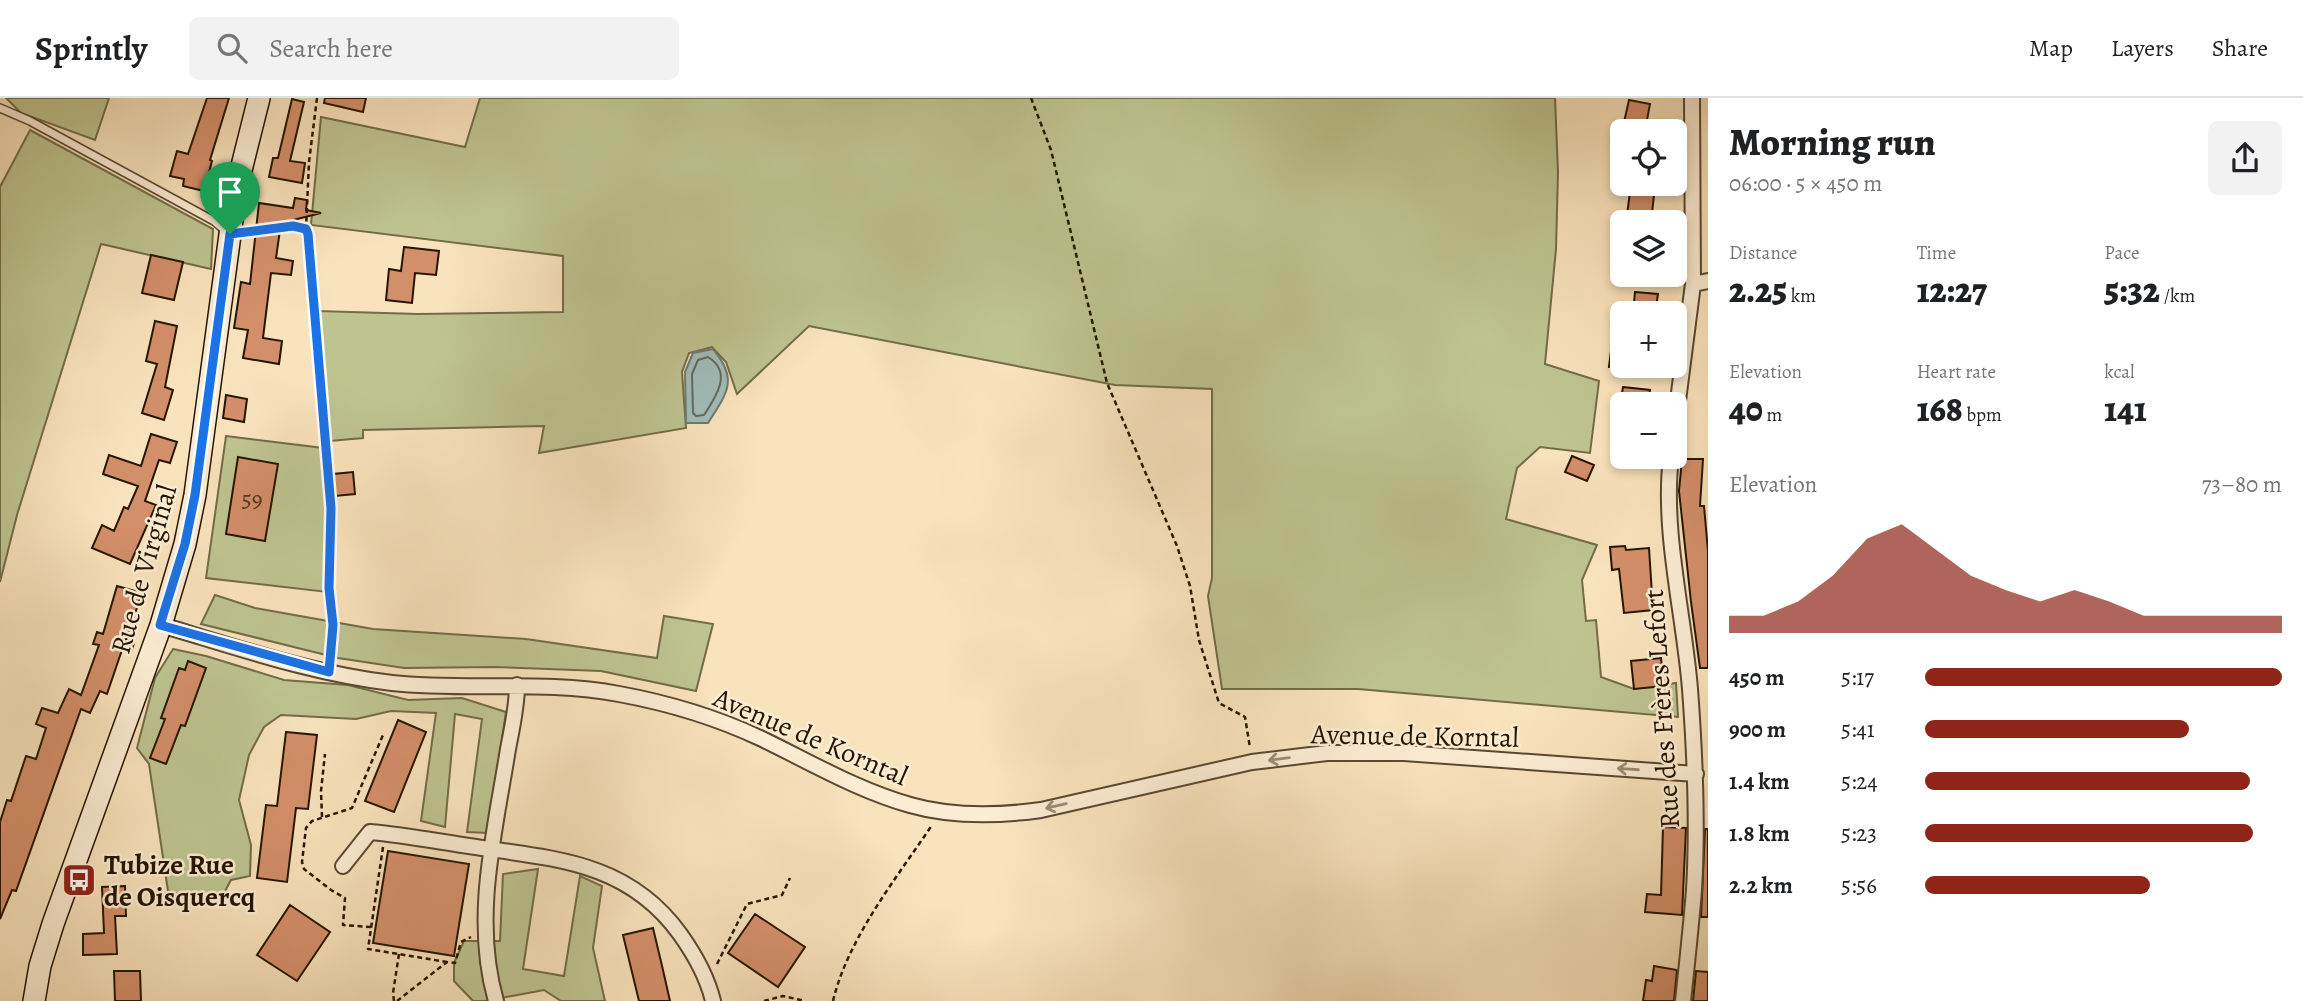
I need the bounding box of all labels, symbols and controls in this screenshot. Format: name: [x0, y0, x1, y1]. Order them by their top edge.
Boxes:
search box: [189, 17, 679, 80]
text: Sprintly: [35, 26, 147, 71]
icon: search: [213, 29, 251, 67]
text: Search here: [269, 31, 393, 66]
text: Map: [2029, 32, 2073, 64]
text: Layers: [2111, 32, 2174, 64]
text: Share: [2212, 32, 2268, 64]
text: Morning run: [1729, 116, 1936, 168]
map controls: [1610, 119, 1687, 469]
button: locate: [1610, 119, 1687, 196]
button: share: [2208, 121, 2282, 195]
pin: [200, 162, 260, 234]
text: 06:00 · 5 × 450 m: [1729, 168, 1882, 199]
icon: arrive: [211, 173, 249, 211]
button: layers: [1610, 210, 1687, 287]
text: Distance: [1729, 240, 1797, 266]
text: Time: [1917, 240, 1956, 266]
text: Pace: [2104, 240, 2140, 266]
text: 2.25: [1729, 266, 1787, 314]
text: 12:27: [1917, 266, 1987, 314]
text: 5:32: [2104, 266, 2160, 314]
text: km: [1787, 283, 1816, 309]
text: /km: [2160, 283, 2195, 309]
button: +: [1610, 301, 1687, 378]
text: Elevation: [1729, 359, 1802, 385]
text: Heart rate: [1917, 359, 1996, 385]
text: kcal: [2104, 359, 2135, 385]
text: 40: [1729, 385, 1763, 433]
text: 168: [1917, 385, 1963, 433]
text: 141: [2104, 385, 2147, 433]
button: −: [1610, 392, 1687, 469]
text: m: [1763, 402, 1782, 428]
text: bpm: [1963, 402, 2002, 428]
text: Elevation: [1729, 469, 1817, 500]
text: 73–80 m: [2202, 469, 2282, 500]
street label: Rue de Virginal: [102, 480, 186, 658]
house number: 59: [241, 483, 263, 515]
street label: Rue des Frères Lefort: [1635, 588, 1689, 830]
text: 450 m: [1729, 662, 1784, 693]
text: 5:17: [1841, 662, 1874, 693]
street label: Avenue de Korntal: [707, 678, 914, 795]
text: 900 m: [1729, 714, 1786, 745]
text: 5:41: [1841, 714, 1875, 745]
street label: Avenue de Korntal: [1310, 715, 1519, 757]
one-way arrow: [1268, 752, 1291, 765]
one-way arrow: [1617, 762, 1640, 775]
text: 1.4 km: [1729, 766, 1790, 797]
text: 5:24: [1841, 766, 1878, 797]
one-way arrow: [1046, 801, 1068, 814]
text: 1.8 km: [1729, 818, 1790, 849]
text: 5:23: [1841, 818, 1877, 849]
place label: Tubize Rue de Oisquercq: [104, 846, 256, 916]
bus stop icon: Tubize Rue de Oisquercq: [60, 861, 98, 899]
text: 2.2 km: [1729, 870, 1793, 901]
text: 5:56: [1841, 870, 1877, 901]

